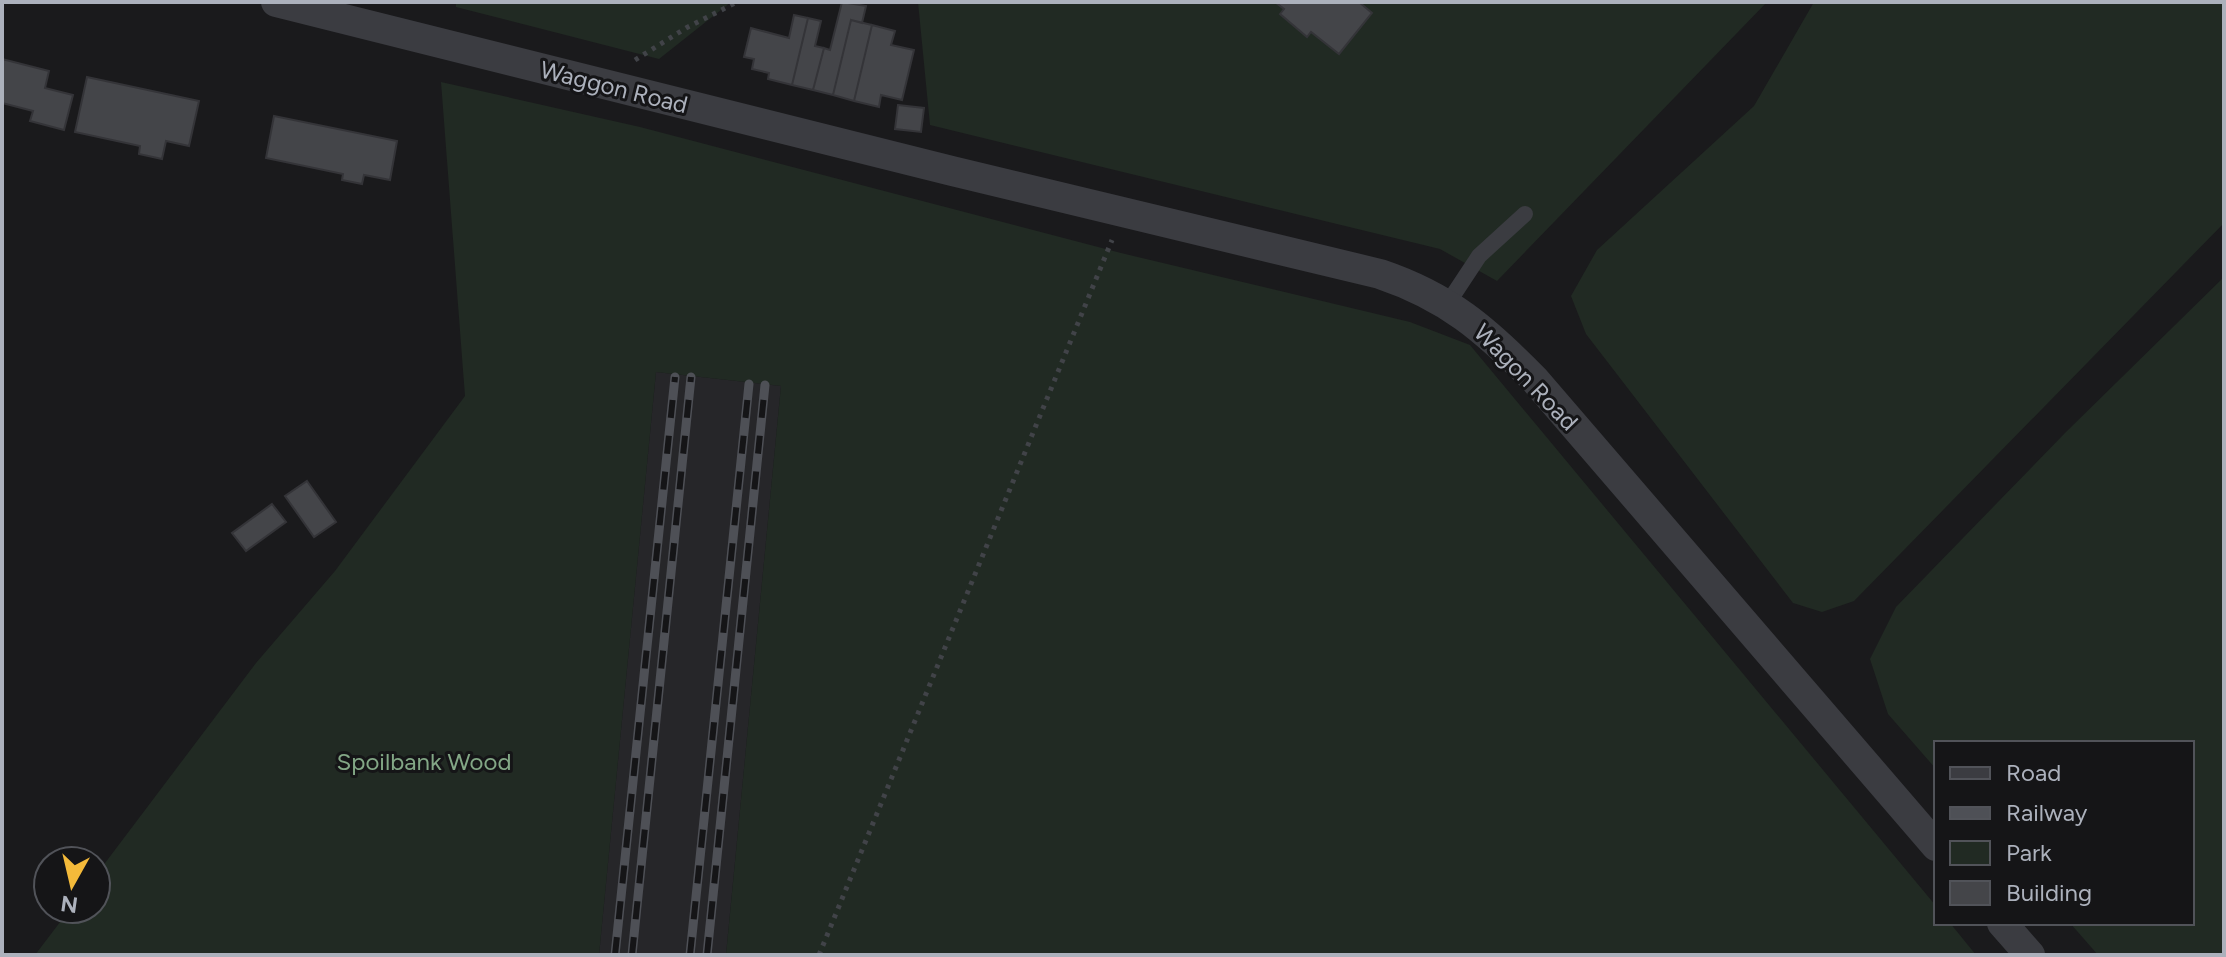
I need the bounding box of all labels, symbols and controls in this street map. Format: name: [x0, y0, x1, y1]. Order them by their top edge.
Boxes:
street label: Waggon Road: [537, 55, 691, 119]
street label: Wagon Road: [1468, 318, 1584, 436]
legend: [1934, 741, 2194, 925]
park label: Spoilbank Wood: [337, 747, 511, 776]
text: Road: [2006, 758, 2061, 787]
text: Railway: [2006, 798, 2088, 827]
text: Park: [2006, 838, 2052, 867]
north arrow: [32, 845, 112, 925]
text: Building: [2006, 878, 2092, 907]
text: N: [59, 890, 80, 919]

